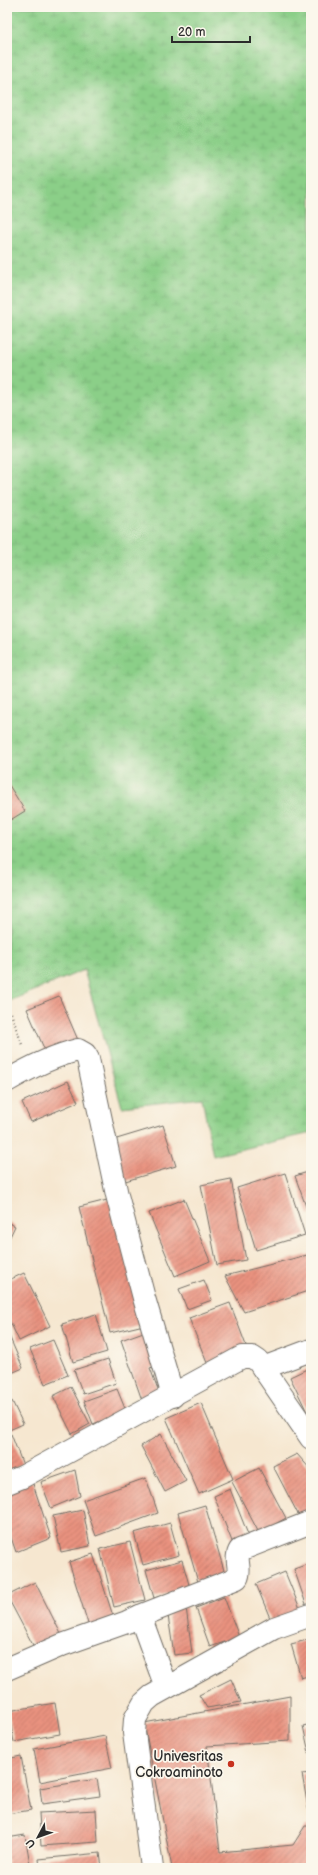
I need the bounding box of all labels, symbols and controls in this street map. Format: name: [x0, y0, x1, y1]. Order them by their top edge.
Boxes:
scale bar: [172, 18, 250, 44]
text: 20 m: [178, 25, 205, 40]
place label: Univesritas Cokroaminoto: [135, 1748, 223, 1781]
marker: Univesritas Cokroaminoto: [226, 1759, 236, 1769]
north arrow: [18, 1817, 58, 1857]
text: U: [23, 1836, 38, 1850]

